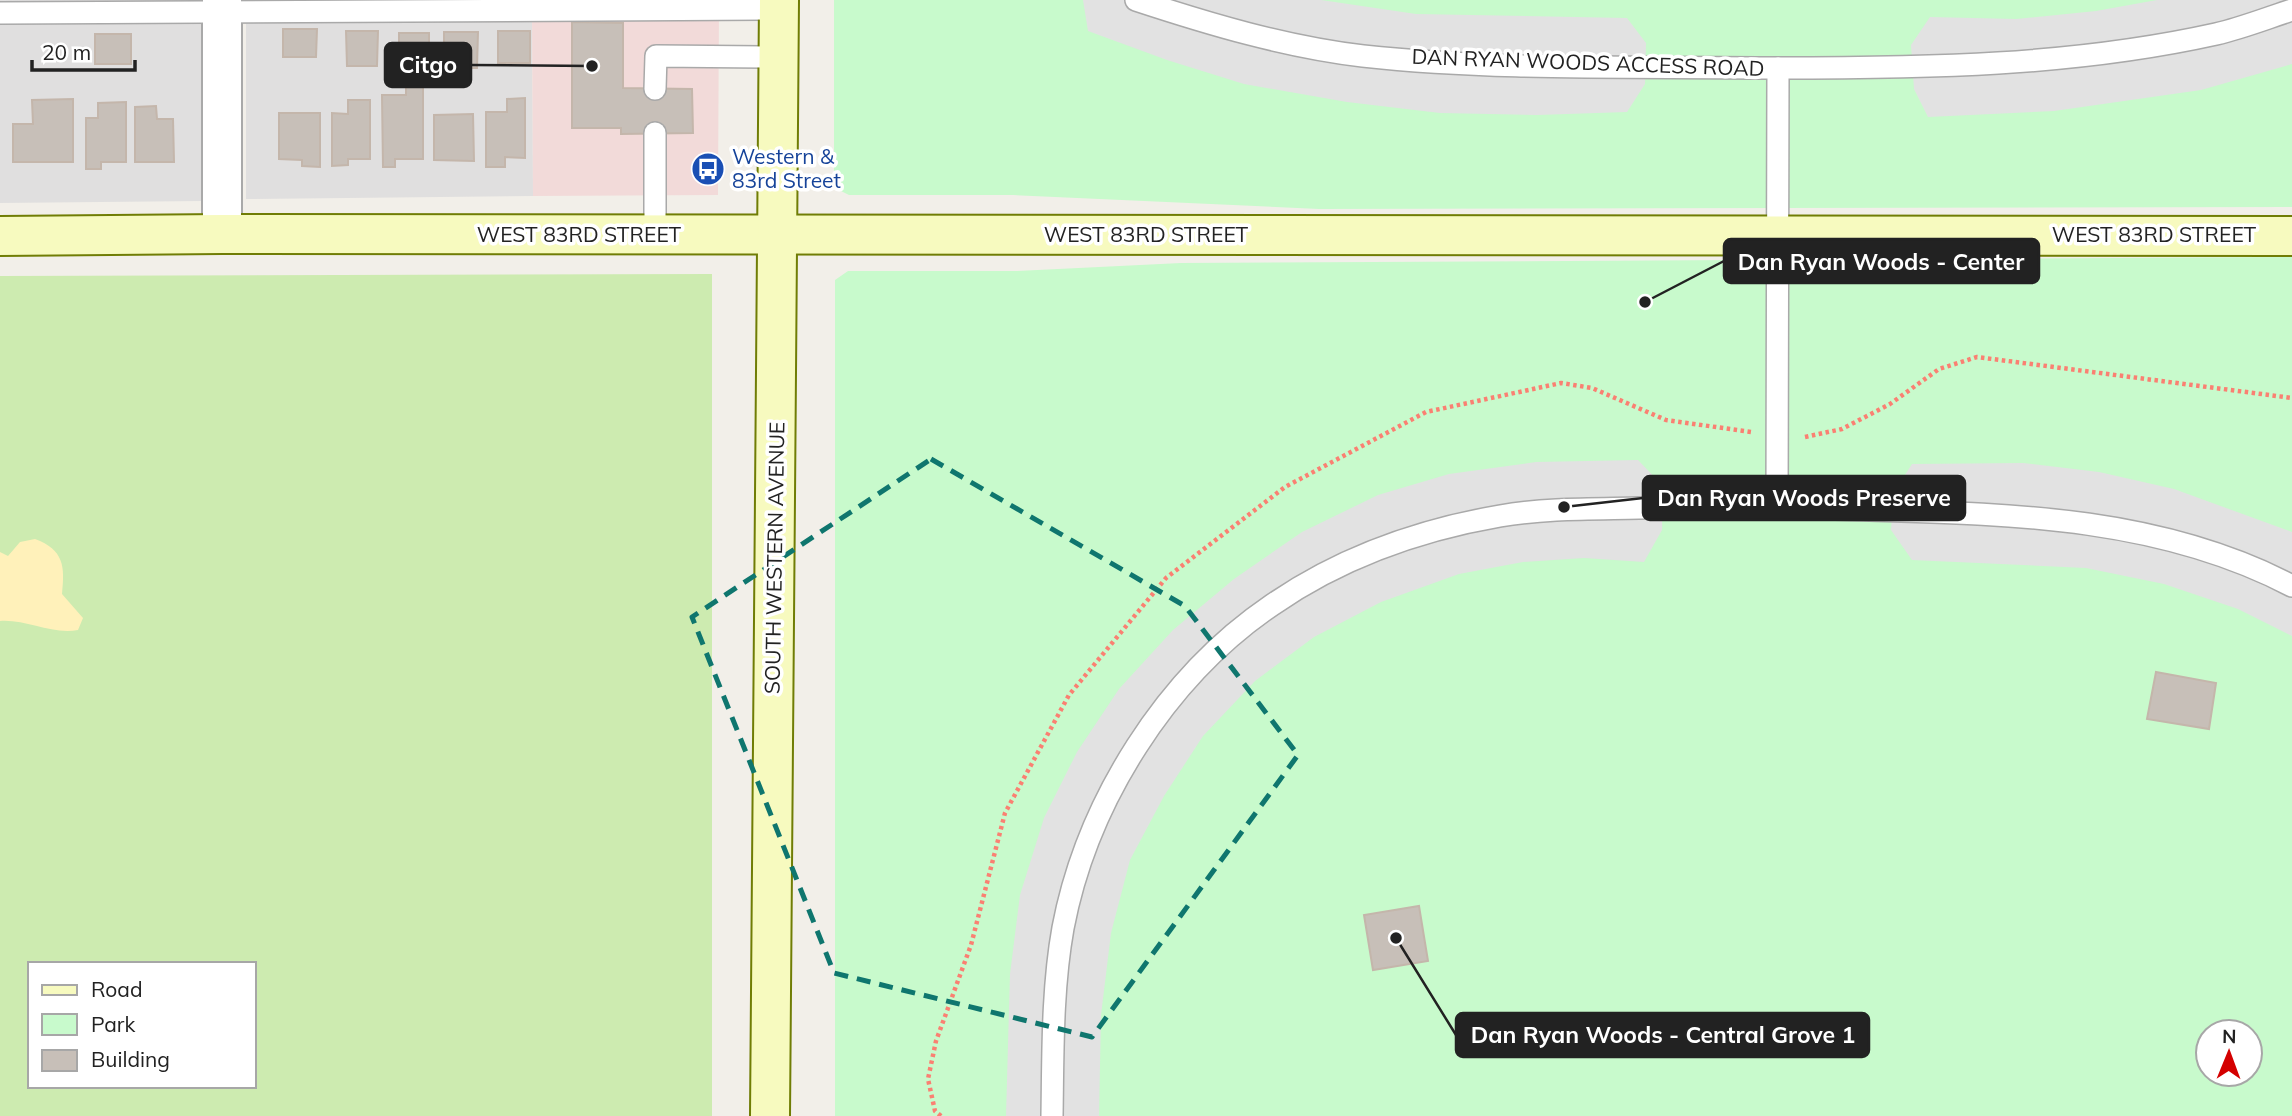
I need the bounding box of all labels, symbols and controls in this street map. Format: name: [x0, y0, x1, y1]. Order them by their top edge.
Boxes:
scale bar: [32, 28, 135, 72]
text: 20 m: [42, 39, 91, 65]
callout: Citgo: [385, 43, 471, 87]
street label: DAN RYAN WOODS ACCESS ROAD: [1411, 43, 1765, 81]
text: Citgo: [399, 50, 457, 79]
place label: Western & 83rd Street: [732, 143, 841, 193]
bus stop icon: Western & 83rd Street: [689, 150, 727, 188]
street label: WEST 83RD STREET: [477, 221, 682, 247]
street label: WEST 83RD STREET: [1044, 221, 1249, 247]
street label: WEST 83RD STREET: [2052, 221, 2257, 247]
callout: Dan Ryan Woods - Center: [1724, 239, 2039, 283]
text: Dan Ryan Woods - Center: [1738, 247, 2024, 276]
street label: SOUTH WESTERN AVENUE: [759, 422, 789, 694]
callout: Dan Ryan Woods Preserve: [1643, 476, 1965, 520]
text: Dan Ryan Woods Preserve: [1657, 483, 1951, 512]
legend: [28, 962, 256, 1088]
text: Road: [91, 976, 142, 1002]
text: Park: [91, 1011, 135, 1037]
callout: Dan Ryan Woods - Central Grove 1: [1456, 1013, 1869, 1057]
north arrow: [2194, 1018, 2264, 1088]
text: Dan Ryan Woods - Central Grove 1: [1471, 1020, 1855, 1049]
text: N: [2222, 1024, 2237, 1048]
text: Building: [91, 1046, 170, 1072]

